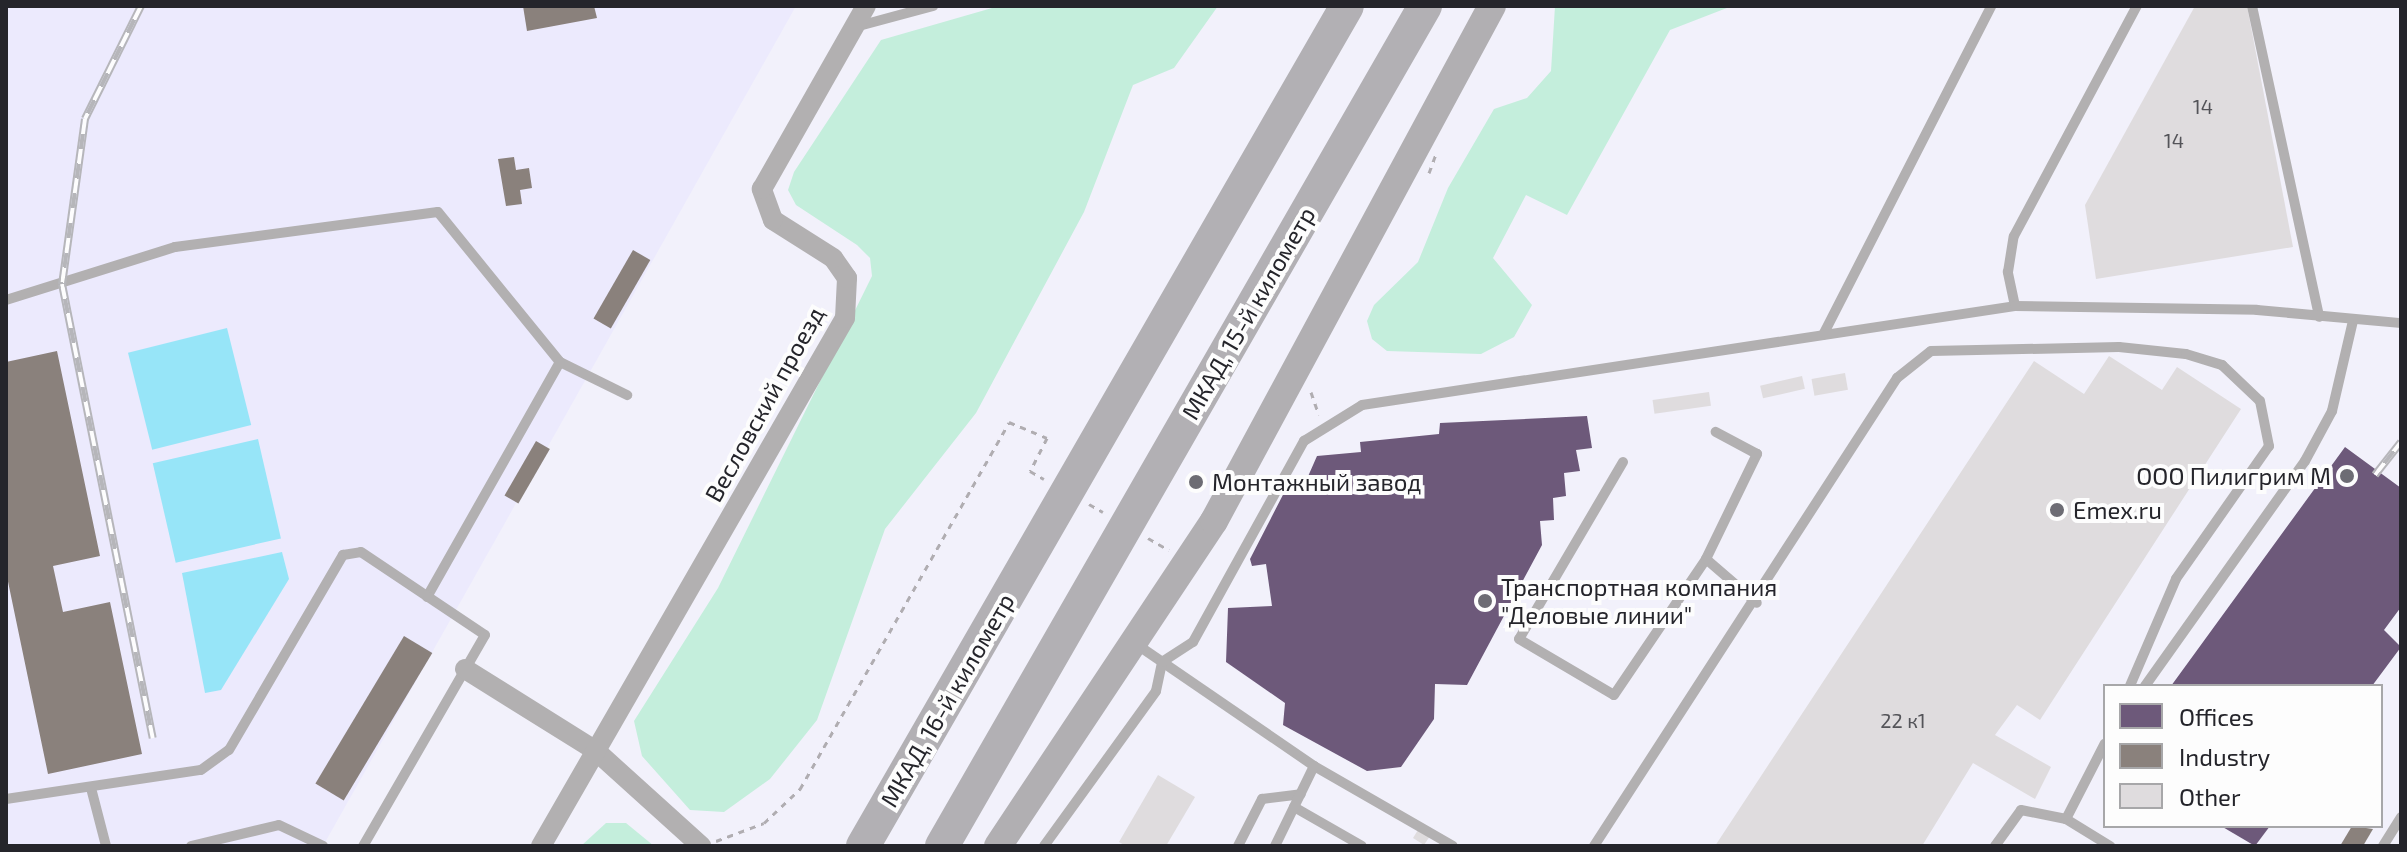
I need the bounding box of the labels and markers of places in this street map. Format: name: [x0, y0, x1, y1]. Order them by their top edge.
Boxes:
place label: ООО Пилигрим М: [2136, 462, 2331, 490]
marker: ООО Пилигрим М: [2338, 467, 2356, 485]
place label: Монтажный завод: [1212, 468, 1421, 496]
marker: Монтажный завод: [1187, 473, 1205, 491]
place label: Emex.ru: [2073, 496, 2162, 524]
marker: Emex.ru: [2048, 501, 2066, 519]
place label: Транспортная компания "Деловые линии": [1501, 573, 1777, 629]
marker: Транспортная компания "Деловые линии": [1476, 592, 1494, 610]

